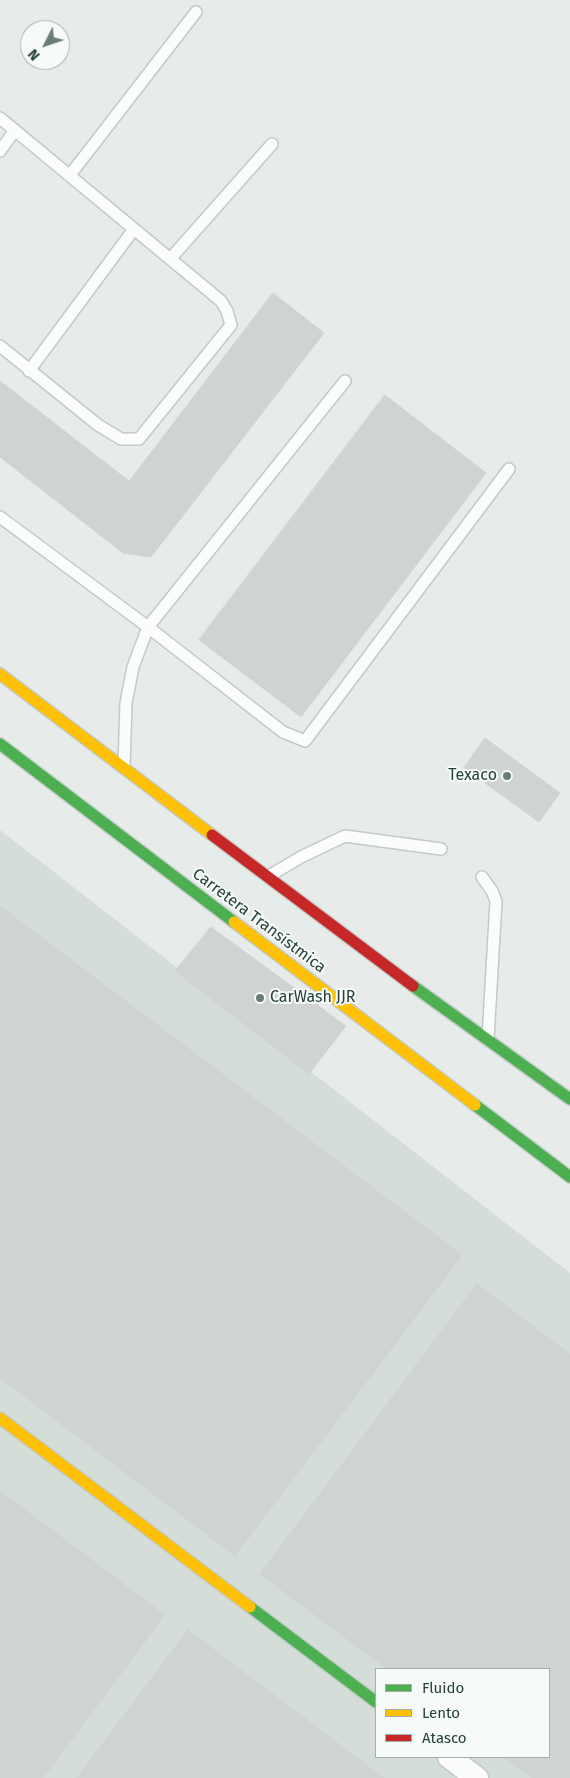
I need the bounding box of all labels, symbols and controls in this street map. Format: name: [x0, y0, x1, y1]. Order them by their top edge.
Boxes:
north arrow: [20, 20, 70, 70]
text: N: [25, 45, 44, 64]
place label: Texaco: [448, 766, 497, 786]
marker: Texaco: [501, 770, 513, 782]
street label: Carretera Transístmica: [189, 865, 329, 977]
place label: CarWash JJR: [270, 988, 355, 1008]
marker: CarWash JJR: [254, 992, 266, 1004]
legend: [375, 1668, 550, 1758]
text: Fluido: [422, 1679, 464, 1697]
text: Lento: [422, 1704, 460, 1722]
text: Atasco: [422, 1729, 467, 1747]

